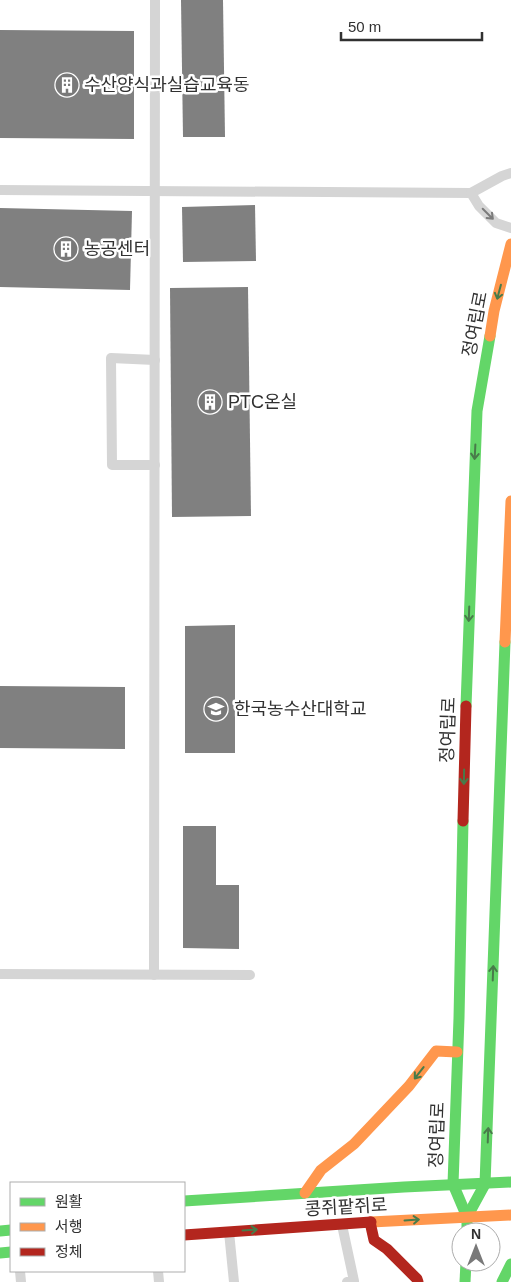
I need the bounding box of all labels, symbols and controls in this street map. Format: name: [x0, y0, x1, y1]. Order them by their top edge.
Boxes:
scale bar: [341, 10, 482, 42]
text: 50 m: [348, 18, 381, 35]
building icon: 수산양식과실습교육동: [54, 72, 80, 98]
place label: 수산양식과실습교육동: [84, 75, 250, 95]
one-way arrow: [481, 208, 493, 220]
building icon: 농공센터: [53, 236, 79, 262]
place label: 농공센터: [84, 239, 150, 259]
one-way arrow: [493, 283, 503, 299]
street label: 정여립로: [459, 290, 491, 358]
building icon: PTC온실: [197, 389, 223, 415]
place label: PTC온실: [228, 392, 297, 412]
one-way arrow: [471, 444, 480, 460]
one-way arrow: [464, 606, 474, 622]
school or university icon: 한국농수산대학교: [203, 696, 229, 722]
street label: 정여립로: [437, 697, 459, 763]
place label: 한국농수산대학교: [234, 699, 366, 719]
one-way arrow: [459, 768, 469, 785]
one-way arrow: [489, 965, 498, 981]
one-way arrow: [414, 1066, 425, 1079]
street label: 정여립로: [426, 1102, 448, 1168]
one-way arrow: [483, 1127, 492, 1143]
legend: [10, 1182, 185, 1272]
text: 원활: [55, 1193, 83, 1210]
street label: 콩쥐팥쥐로: [304, 1195, 388, 1219]
one-way arrow: [404, 1216, 420, 1225]
text: 서행: [55, 1218, 83, 1235]
north arrow: [451, 1222, 501, 1272]
one-way arrow: [242, 1225, 258, 1235]
text: N: [471, 1226, 481, 1242]
text: 정체: [55, 1243, 83, 1260]

